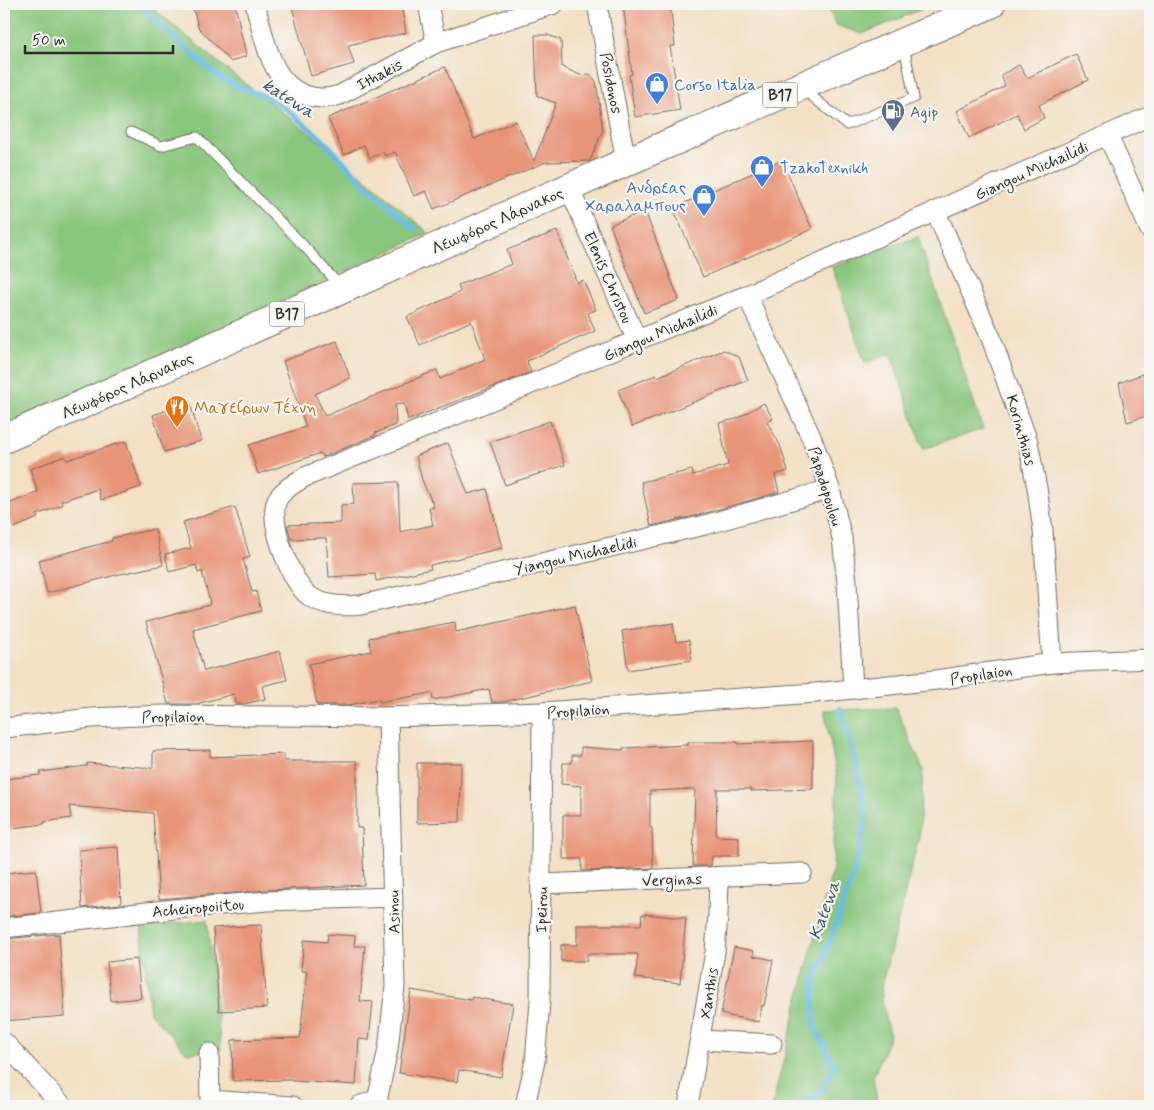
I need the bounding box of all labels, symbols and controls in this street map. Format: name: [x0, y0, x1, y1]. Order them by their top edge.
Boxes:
scale bar: [25, 22, 172, 54]
text: 50 m: [32, 31, 66, 51]
street label: Posidonos: [594, 51, 627, 116]
street label: Ithakis: [353, 55, 406, 96]
shop icon: Corso Italia: [644, 71, 670, 105]
water label: katewa: [258, 73, 320, 125]
place label: Corso Italia: [674, 75, 756, 96]
road number: B17: [762, 82, 798, 108]
fuel station icon: Agip: [880, 98, 906, 132]
place label: Agip: [910, 102, 938, 123]
street label: Giangou Michailidi: [972, 137, 1092, 207]
shop icon: TzakoTexnikh: [749, 154, 775, 188]
place label: TzakoTexnikh: [780, 158, 868, 179]
place label: Ανδρεας Χαραλαμπους: [585, 178, 686, 217]
street label: Λεωφόρος Λάρνακος: [428, 183, 567, 260]
shop icon: Ανδρεας Χαραλαμπους: [691, 183, 717, 217]
street label: Elenis Christou: [578, 229, 637, 327]
street label: Giangou Michailidi: [600, 300, 722, 368]
road number: B17: [270, 302, 304, 326]
street label: Λεωφόρος Λάρνακος: [58, 348, 197, 425]
street label: Korinthias: [1000, 392, 1041, 468]
restaurant icon: Μαγείρων Τέχνη: [164, 394, 190, 428]
place label: Μαγείρων Τέχνη: [194, 397, 317, 419]
street label: Papadopoulou: [803, 444, 847, 529]
street label: Yiangou Michaelidi: [512, 532, 639, 582]
street label: Propilaion: [949, 660, 1014, 691]
street label: Propilaion: [546, 699, 610, 724]
street label: Propilaion: [141, 706, 205, 729]
street label: Verginas: [642, 869, 703, 893]
water label: Katewa: [803, 876, 847, 943]
street label: Ipeirou: [532, 887, 553, 933]
street label: Asinou: [384, 890, 405, 934]
street label: Acheiropoiitou: [151, 894, 245, 923]
street label: Xanthis: [695, 966, 724, 1020]

